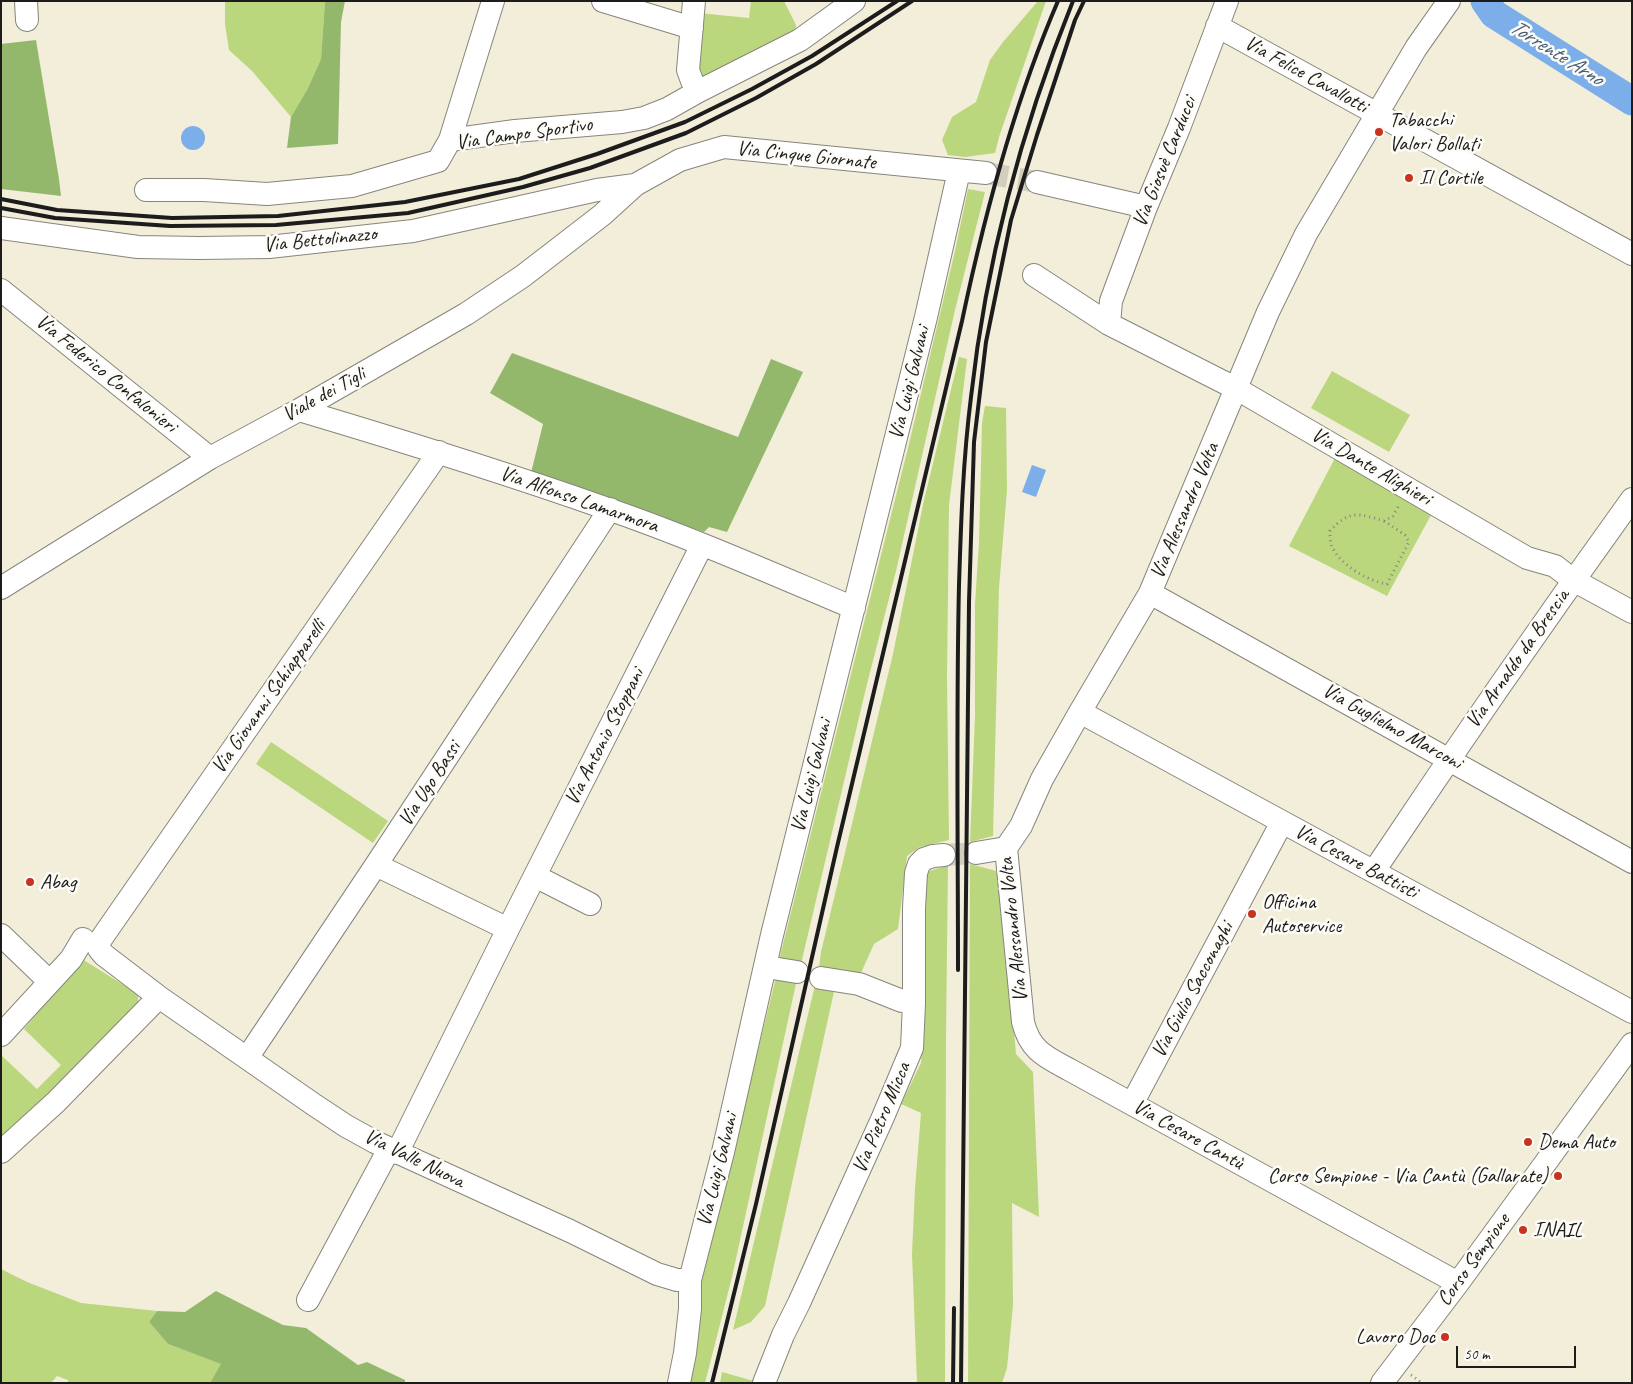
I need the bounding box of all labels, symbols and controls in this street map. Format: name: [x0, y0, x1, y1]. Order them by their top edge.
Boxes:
water label: Torrente Arno: [1505, 14, 1607, 92]
street label: Via Felice Cavallotti: [1240, 31, 1372, 119]
street label: Via Giosuè Carducci: [1127, 93, 1203, 231]
place label: Tabacchi Valori Bollati: [1389, 107, 1480, 157]
street label: Via Campo Sportivo: [454, 112, 594, 156]
marker: Tabacchi Valori Bollati: [1373, 126, 1385, 138]
street label: Via Cinque Giornate: [735, 136, 877, 176]
place label: Il Cortile: [1419, 165, 1483, 191]
marker: Il Cortile: [1403, 172, 1415, 184]
street label: Via Bettolinazzo: [262, 222, 378, 258]
street label: Via Federico Confalonieri: [30, 309, 182, 439]
street label: Via Luigi Galvani: [884, 324, 936, 442]
street label: Viale dei Tigli: [278, 362, 370, 428]
street label: Via Dante Alighieri: [1306, 422, 1436, 512]
street label: Via Alessandro Volta: [1145, 439, 1225, 583]
street label: Via Alfonso Lamarmora: [496, 461, 662, 539]
street label: Via Arnaldo da Brescia: [1461, 585, 1575, 733]
street label: Via Giovanni Schiapparelli: [206, 615, 332, 779]
street label: Via Antonio Stoppani: [560, 664, 650, 810]
street label: Via Guglielmo Marconi: [1318, 678, 1466, 776]
street label: Via Luigi Galvani: [786, 717, 838, 835]
street label: Via Ugo Bassi: [393, 737, 467, 831]
street label: Via Cesare Battisti: [1290, 819, 1422, 905]
street label: Via Alessandro Volta: [994, 857, 1034, 1003]
place label: Abag: [40, 869, 76, 895]
marker: Abag: [24, 876, 36, 888]
place label: Officina Autoservice: [1262, 889, 1341, 939]
marker: Officina Autoservice: [1246, 908, 1258, 920]
street label: Via Giulio Sacconaghi: [1147, 918, 1239, 1062]
street label: Via Pietro Micca: [847, 1059, 917, 1177]
street label: Via Cesare Cantù: [1128, 1094, 1248, 1176]
street label: Via Luigi Galvani: [692, 1111, 744, 1229]
street label: Via Valle Nuova: [360, 1124, 468, 1194]
place label: Dema Auto: [1538, 1129, 1615, 1155]
marker: Dema Auto: [1522, 1136, 1534, 1148]
place label: Corso Sempione - Via Cantù (Gallarate): [1268, 1163, 1548, 1189]
marker: Corso Sempione - Via Cantù (Gallarate): [1552, 1170, 1564, 1182]
street label: Corso Sempione: [1432, 1209, 1516, 1311]
place label: INAIL: [1533, 1217, 1582, 1243]
marker: INAIL: [1517, 1224, 1529, 1236]
place label: Lavoro Doc: [1356, 1324, 1435, 1350]
marker: Lavoro Doc: [1439, 1331, 1451, 1343]
scale bar: [1458, 1336, 1578, 1368]
text: 50 m: [1464, 1345, 1490, 1364]

